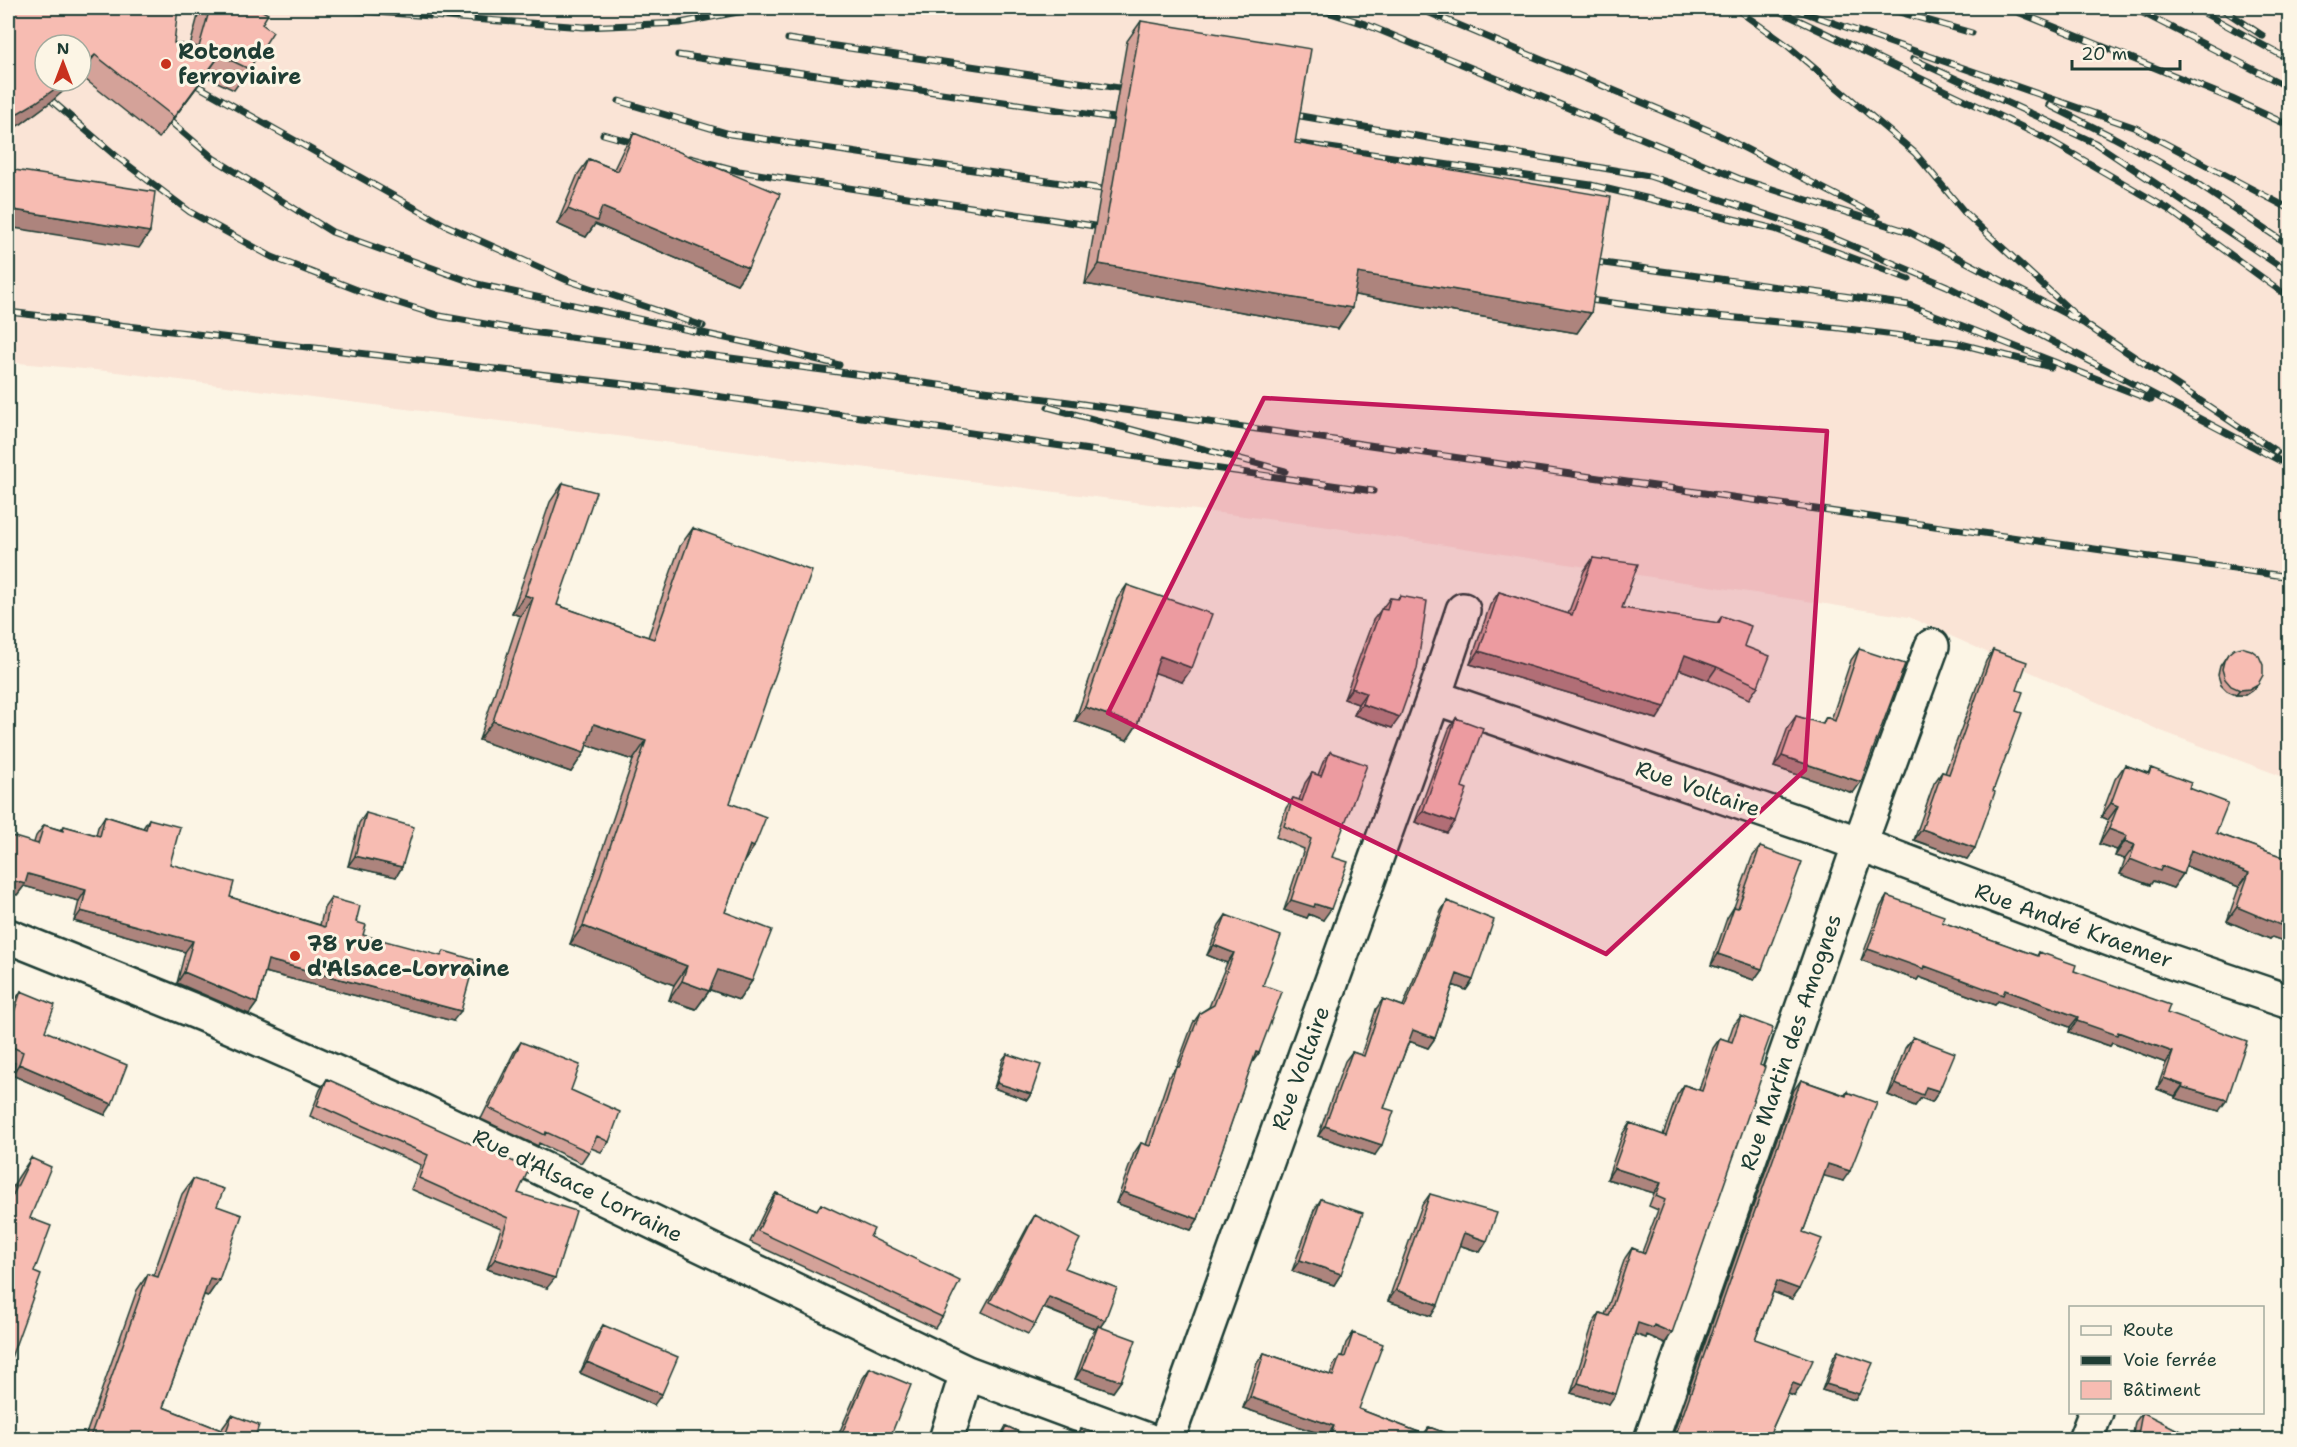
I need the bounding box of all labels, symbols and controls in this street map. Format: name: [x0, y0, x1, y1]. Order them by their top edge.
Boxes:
north arrow: [33, 33, 93, 93]
scale bar: [2072, 33, 2180, 71]
place label: Rotonde ferroviaire: [178, 37, 301, 91]
text: N: [57, 38, 69, 59]
text: 20 m: [2081, 42, 2127, 66]
marker: Rotonde ferroviaire: [159, 57, 173, 71]
street label: Rue Voltaire: [1632, 754, 1764, 823]
street label: Rue André Kraemer: [1971, 876, 2177, 975]
street label: Rue Martin des Amognes: [1733, 910, 1848, 1174]
place label: 78 rue d'Alsace-Lorraine: [307, 929, 510, 983]
marker: 78 rue d'Alsace-Lorraine: [288, 949, 302, 963]
street label: Rue Voltaire: [1265, 1002, 1336, 1134]
street label: Rue d'Alsace Lorraine: [468, 1122, 688, 1249]
legend: [2069, 1306, 2264, 1414]
text: Route: [2123, 1318, 2174, 1342]
text: Voie ferrée: [2123, 1348, 2217, 1372]
text: Bâtiment: [2123, 1378, 2201, 1402]

